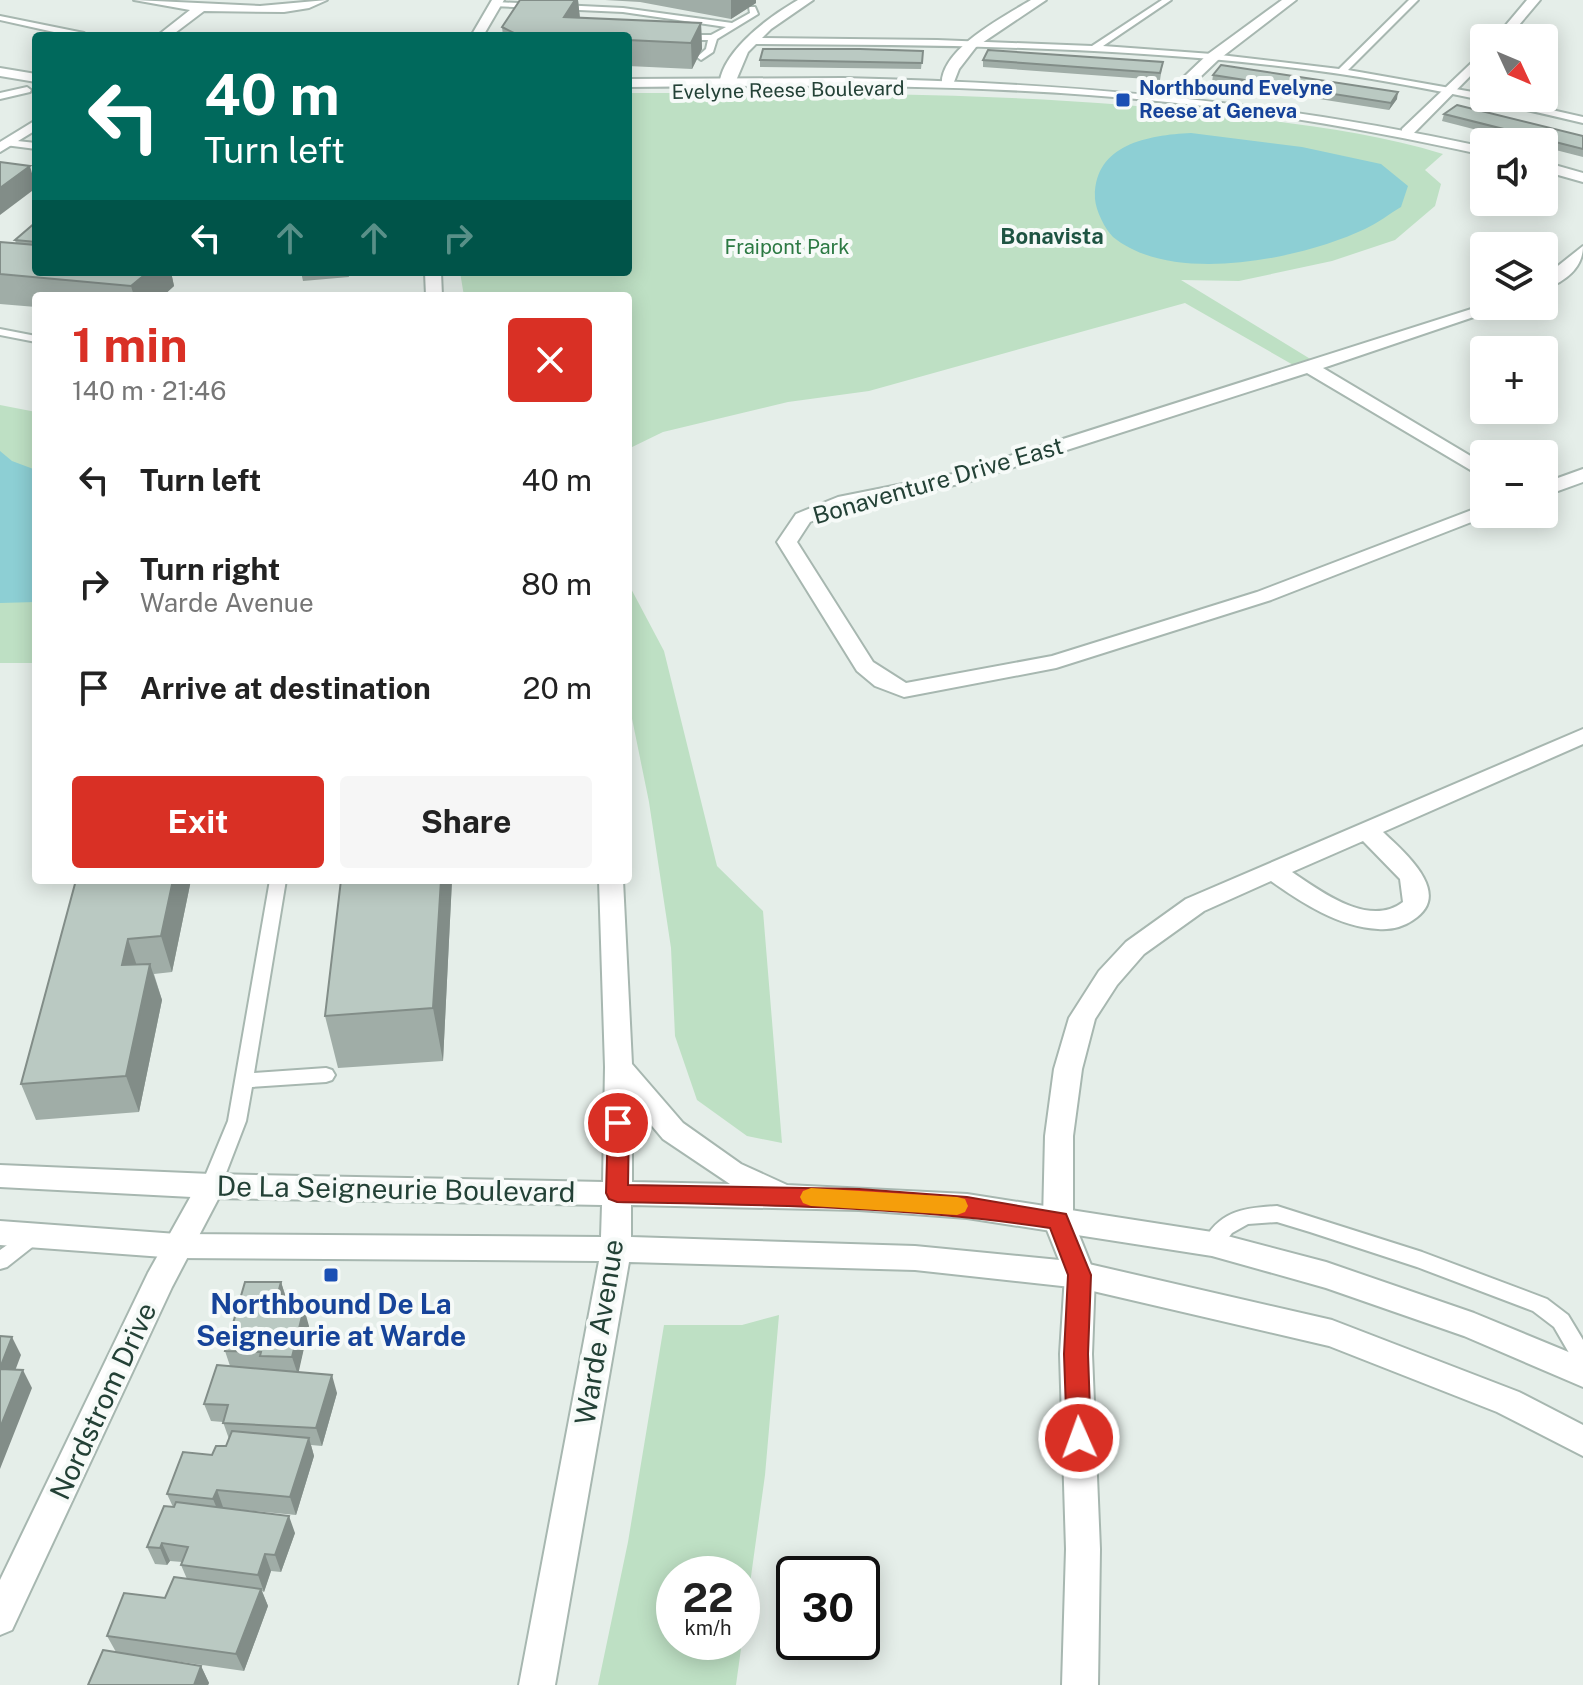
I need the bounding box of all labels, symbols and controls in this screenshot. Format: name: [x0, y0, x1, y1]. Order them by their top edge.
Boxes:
north arrow: [1470, 24, 1558, 112]
map controls: [1470, 24, 1558, 528]
text: 40 m: [204, 62, 340, 128]
icon: left: [72, 64, 176, 168]
street label: Evelyne Reese Boulevard: [671, 76, 905, 104]
place label: Northbound Evelyne Reese at Geneva: [1139, 76, 1333, 123]
marker: Northbound Evelyne Reese at Geneva: [1114, 91, 1132, 109]
button: sound: [1470, 128, 1558, 216]
text: Turn left: [204, 129, 345, 171]
icon: left: [184, 216, 228, 260]
icon: ahead: [268, 216, 312, 260]
icon: ahead: [352, 216, 396, 260]
icon: right: [436, 216, 480, 260]
district label: Bonavista: [1000, 223, 1104, 249]
button: layers: [1470, 232, 1558, 320]
park label: Fraipont Park: [724, 235, 850, 259]
text: 1 min: [72, 316, 188, 373]
button: close: [508, 318, 592, 402]
button: +: [1470, 336, 1558, 424]
text: 140 m · 21:46: [72, 375, 226, 406]
street label: Bonaventure Drive East: [809, 431, 1066, 529]
button: −: [1470, 440, 1558, 528]
icon: left: [72, 458, 116, 502]
text: Turn left: [140, 462, 261, 498]
text: 40 m: [522, 462, 592, 498]
text: Turn right: [140, 551, 280, 587]
icon: right: [72, 562, 116, 606]
text: 80 m: [521, 566, 592, 602]
text: Warde Avenue: [140, 587, 314, 618]
icon: arrive: [72, 666, 116, 710]
text: Arrive at destination: [140, 670, 431, 706]
text: 20 m: [523, 670, 592, 706]
button: Exit: [72, 776, 324, 868]
button: Share: [340, 776, 592, 868]
pin: [584, 1089, 652, 1157]
icon: arrive: [596, 1101, 640, 1145]
street label: De La Seigneurie Boulevard: [216, 1169, 576, 1208]
street label: Warde Avenue: [568, 1237, 629, 1427]
marker: Northbound De La Seigneurie at Warde: [322, 1266, 340, 1284]
place label: Northbound De La Seigneurie at Warde: [196, 1287, 466, 1352]
street label: Nordstrom Drive: [42, 1297, 163, 1505]
position arrow: [1037, 1396, 1121, 1480]
speed limit sign: 30: [776, 1556, 880, 1660]
text: 22: [683, 1574, 733, 1621]
text: km/h: [684, 1616, 732, 1640]

